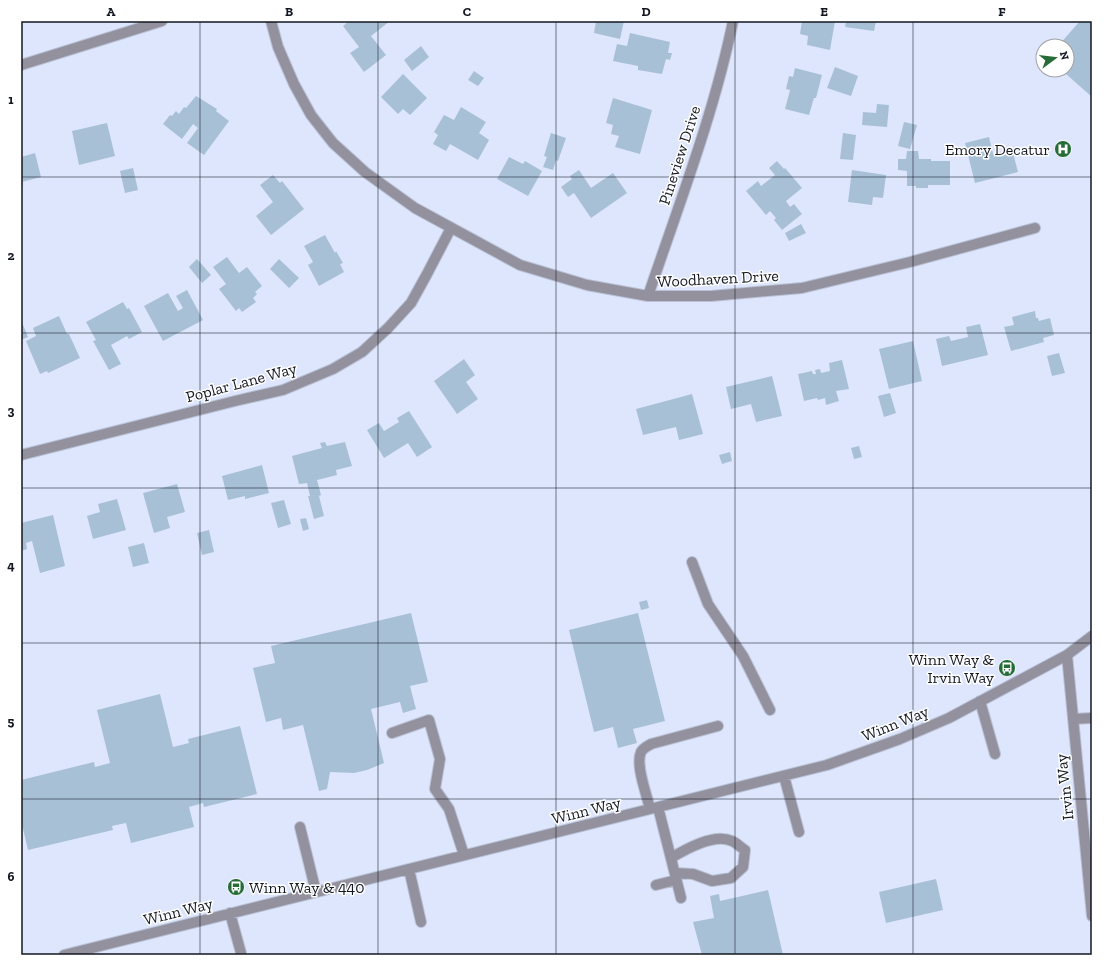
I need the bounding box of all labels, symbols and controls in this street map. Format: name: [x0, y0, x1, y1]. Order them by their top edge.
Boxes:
text: A: [107, 4, 116, 19]
text: B: [285, 4, 293, 19]
text: C: [463, 4, 471, 19]
text: D: [641, 4, 651, 19]
text: E: [820, 4, 828, 19]
text: F: [998, 4, 1006, 19]
north arrow: [1035, 38, 1075, 78]
text: N: [1057, 50, 1072, 62]
text: 1: [8, 92, 14, 107]
street label: Pineview Drive: [654, 103, 704, 207]
hospital icon: Emory Decatur: [1053, 139, 1073, 159]
place label: Emory Decatur: [945, 140, 1050, 159]
text: 2: [8, 248, 15, 263]
street label: Woodhaven Drive: [657, 266, 779, 291]
street label: Poplar Lane Way: [184, 358, 299, 406]
text: 3: [8, 403, 15, 418]
text: 4: [7, 558, 15, 573]
place label: Winn Way & Irvin Way: [909, 650, 995, 687]
bus stop icon: Winn Way & Irvin Way: [997, 658, 1017, 678]
street label: Winn Way: [859, 701, 932, 745]
text: 5: [8, 714, 15, 729]
street label: Irvin Way: [1051, 752, 1077, 821]
street label: Winn Way: [550, 793, 623, 828]
text: 6: [8, 869, 15, 884]
bus stop icon: Winn Way & 440: [226, 877, 246, 897]
place label: Winn Way & 440: [249, 878, 364, 897]
street label: Winn Way: [142, 894, 215, 929]

